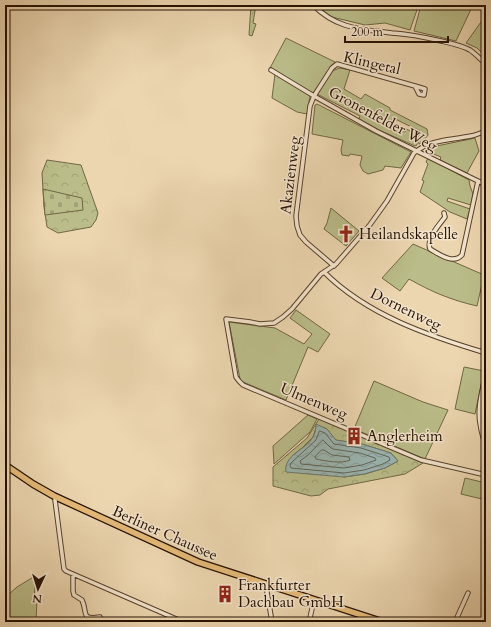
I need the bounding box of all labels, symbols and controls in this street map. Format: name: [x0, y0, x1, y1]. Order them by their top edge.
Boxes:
scale bar: [345, 18, 448, 44]
text: 200 m: [351, 24, 384, 40]
street label: Klingetal: [342, 47, 403, 79]
street label: Gronenfelder Weg: [325, 82, 441, 156]
street label: Akazienweg: [275, 134, 305, 215]
church icon: Heilandskapelle: [336, 224, 356, 244]
place label: Heilandskapelle: [359, 224, 458, 244]
street label: Dornenweg: [367, 283, 445, 335]
street label: Ulmenweg: [277, 378, 351, 424]
building icon: Anglerheim: [344, 426, 364, 446]
place label: Anglerheim: [367, 426, 443, 446]
street label: Berliner Chaussee: [109, 501, 221, 565]
north arrow: [18, 569, 58, 609]
place label: Frankfurter Dachbau GmbH: [238, 575, 344, 612]
building icon: Frankfurter Dachbau GmbH: [215, 584, 235, 604]
text: N: [32, 591, 43, 606]

